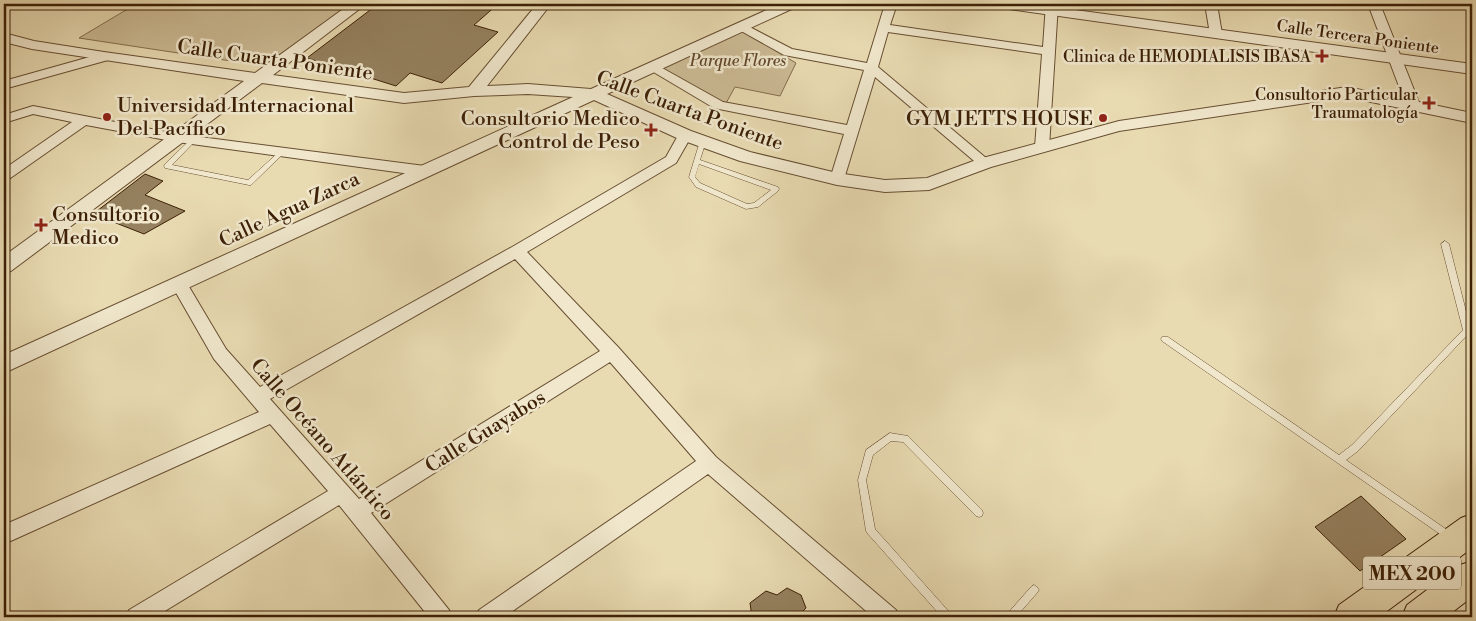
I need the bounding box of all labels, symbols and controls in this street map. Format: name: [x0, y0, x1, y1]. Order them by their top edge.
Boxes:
street label: Calle Tercera Poniente: [1275, 16, 1440, 58]
street label: Calle Cuarta Poniente: [175, 34, 374, 87]
place label: Clinica de HEMODIALISIS IBASA: [1063, 47, 1312, 67]
marker: Clinica de HEMODIALISIS IBASA: [1315, 49, 1329, 63]
park label: Parque Flores: [689, 51, 786, 71]
street label: Calle Cuarta Poniente: [593, 66, 786, 157]
place label: Consultorio Particular Traumatología: [1255, 85, 1419, 123]
place label: Universidad Internacional Del Pacífico: [117, 94, 354, 142]
marker: Consultorio Particular Traumatología: [1422, 96, 1436, 110]
place label: Consultorio Medico Control de Peso: [461, 107, 640, 155]
place label: GYM JETTS HOUSE: [906, 107, 1093, 132]
marker: Universidad Internacional Del Pacífico: [101, 111, 113, 123]
marker: GYM JETTS HOUSE: [1097, 112, 1109, 124]
marker: Consultorio Medico Control de Peso: [644, 123, 658, 137]
street label: Calle Agua Zarca: [215, 167, 365, 254]
place label: Consultorio Medico: [52, 203, 160, 251]
marker: Consultorio Medico: [34, 218, 48, 232]
street label: Calle Océano Atlántico: [244, 354, 399, 526]
street label: Calle Guayabos: [421, 385, 551, 479]
road number: MEX 200: [1363, 556, 1461, 590]

